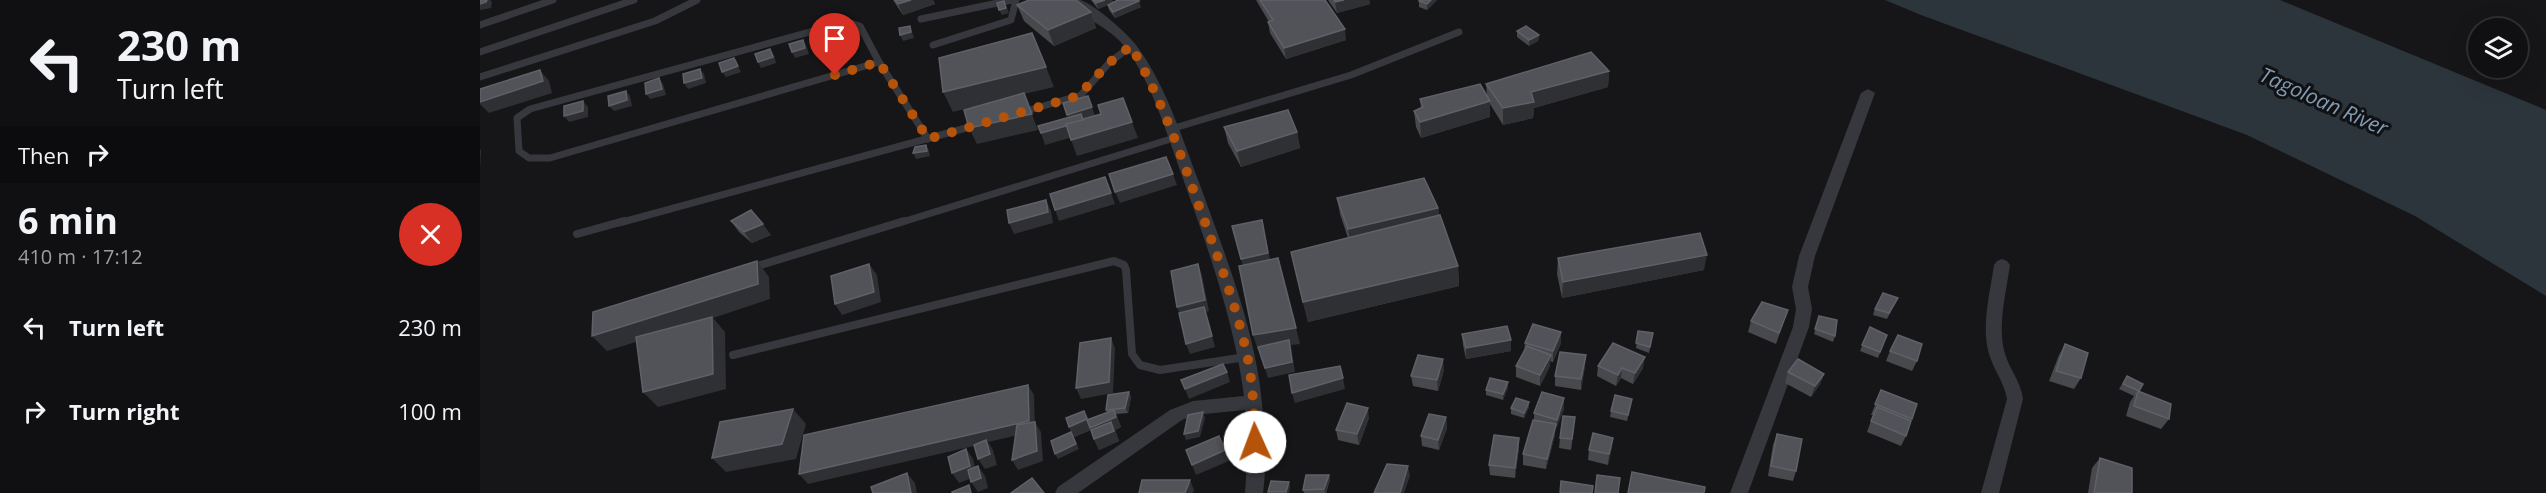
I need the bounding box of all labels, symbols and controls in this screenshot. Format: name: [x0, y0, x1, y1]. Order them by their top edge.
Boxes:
pin: [809, 13, 860, 75]
text: 230 m: [117, 16, 241, 73]
map controls: [2468, 18, 2528, 78]
button: layers: [2468, 18, 2528, 78]
icon: arrive: [818, 22, 851, 55]
icon: left: [18, 24, 96, 102]
water label: Tagoloan River: [2256, 60, 2393, 142]
text: Turn left: [117, 70, 224, 107]
icon: right: [81, 138, 114, 171]
text: Then: [18, 140, 69, 170]
text: 6 min: [18, 196, 118, 245]
button: close: [399, 203, 462, 266]
text: 410 m · 17:12: [18, 243, 143, 270]
icon: left: [18, 311, 51, 344]
text: Turn left: [69, 312, 164, 342]
text: 230 m: [398, 312, 462, 342]
icon: right: [18, 395, 51, 428]
text: Turn right: [69, 396, 180, 426]
text: 100 m: [398, 396, 462, 426]
position arrow: [1223, 410, 1287, 474]

